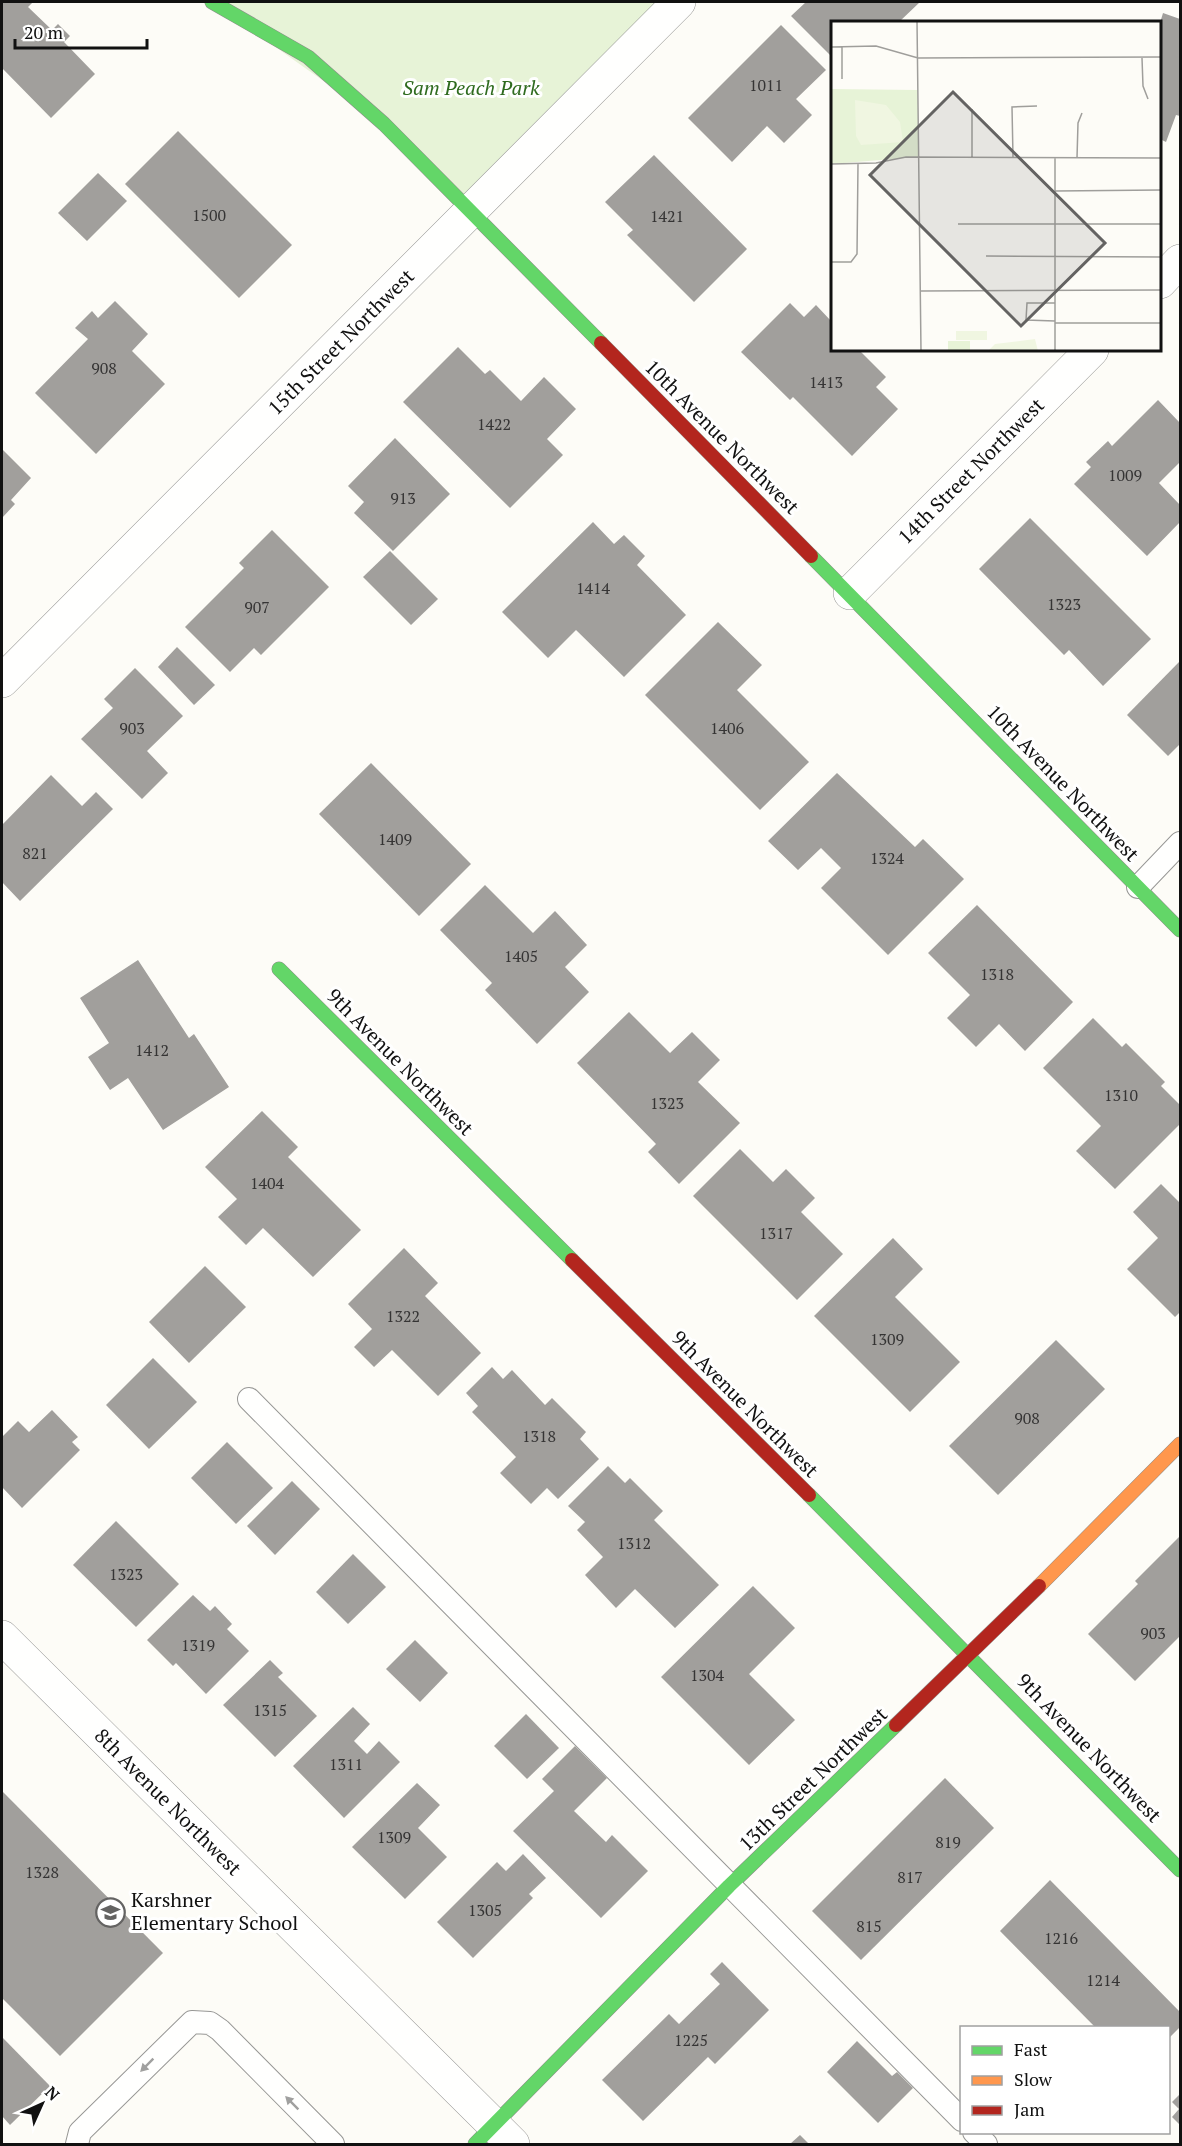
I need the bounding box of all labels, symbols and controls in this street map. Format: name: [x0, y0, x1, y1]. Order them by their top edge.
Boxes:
scale bar: [15, 12, 147, 50]
text: 20 m: [24, 20, 64, 44]
inset map: [831, 21, 1161, 351]
park label: Sam Peach Park: [402, 74, 540, 101]
house number: 1011: [749, 74, 783, 96]
house number: 1500: [192, 204, 226, 226]
house number: 1421: [650, 205, 684, 227]
street label: 15th Street Northwest: [262, 262, 420, 421]
street label: 10th Avenue Northwest: [639, 353, 806, 520]
house number: 908: [91, 357, 117, 379]
house number: 1413: [809, 371, 843, 393]
street label: 14th Street Northwest: [892, 391, 1050, 550]
house number: 1422: [477, 413, 511, 435]
house number: 1009: [1108, 464, 1142, 486]
house number: 913: [390, 487, 416, 509]
house number: 1414: [576, 577, 611, 599]
house number: 1323: [1047, 593, 1081, 615]
house number: 907: [244, 596, 270, 618]
street label: 10th Avenue Northwest: [981, 698, 1146, 867]
house number: 903: [119, 717, 145, 739]
house number: 1406: [710, 717, 745, 739]
house number: 1409: [378, 828, 412, 850]
house number: 821: [22, 842, 48, 864]
house number: 1324: [870, 847, 905, 869]
house number: 1405: [504, 945, 538, 967]
house number: 1318: [980, 963, 1014, 985]
street label: 9th Avenue Northwest: [321, 982, 480, 1141]
house number: 1412: [135, 1039, 169, 1061]
house number: 1310: [1104, 1084, 1138, 1106]
house number: 1323: [650, 1092, 684, 1114]
house number: 1404: [250, 1172, 285, 1194]
house number: 1317: [759, 1222, 793, 1244]
house number: 1322: [386, 1305, 420, 1327]
street label: 9th Avenue Northwest: [666, 1324, 825, 1483]
house number: 1309: [870, 1328, 904, 1350]
house number: 908: [1014, 1407, 1040, 1429]
house number: 1318: [522, 1425, 556, 1447]
house number: 1312: [617, 1532, 651, 1554]
house number: 1323: [109, 1563, 143, 1585]
house number: 903: [1140, 1622, 1166, 1644]
house number: 1319: [181, 1634, 215, 1656]
house number: 1304: [690, 1664, 725, 1686]
street label: 9th Avenue Northwest: [1011, 1667, 1168, 1829]
house number: 1315: [253, 1699, 287, 1721]
street label: 13th Street Northwest: [733, 1700, 893, 1857]
street label: 8th Avenue Northwest: [89, 1722, 248, 1881]
house number: 1311: [329, 1753, 363, 1775]
house number: 1309: [377, 1826, 411, 1848]
house number: 819: [935, 1831, 961, 1853]
house number: 1328: [25, 1861, 59, 1883]
house number: 817: [897, 1866, 923, 1888]
place label: Karshner Elementary School: [131, 1886, 298, 1936]
school or university icon: Karshner Elementary School: [94, 1896, 126, 1928]
house number: 1305: [468, 1899, 502, 1921]
house number: 815: [856, 1915, 882, 1937]
house number: 1216: [1044, 1927, 1079, 1949]
house number: 1214: [1086, 1969, 1121, 1991]
legend: [960, 2026, 1170, 2134]
house number: 1225: [674, 2029, 708, 2051]
text: Fast: [1014, 2037, 1048, 2061]
one-way arrow: [140, 2058, 155, 2072]
text: Slow: [1014, 2067, 1053, 2091]
north arrow: [12, 2074, 72, 2134]
text: N: [41, 2081, 65, 2105]
one-way arrow: [286, 2096, 300, 2110]
text: Jam: [1014, 2097, 1045, 2121]

